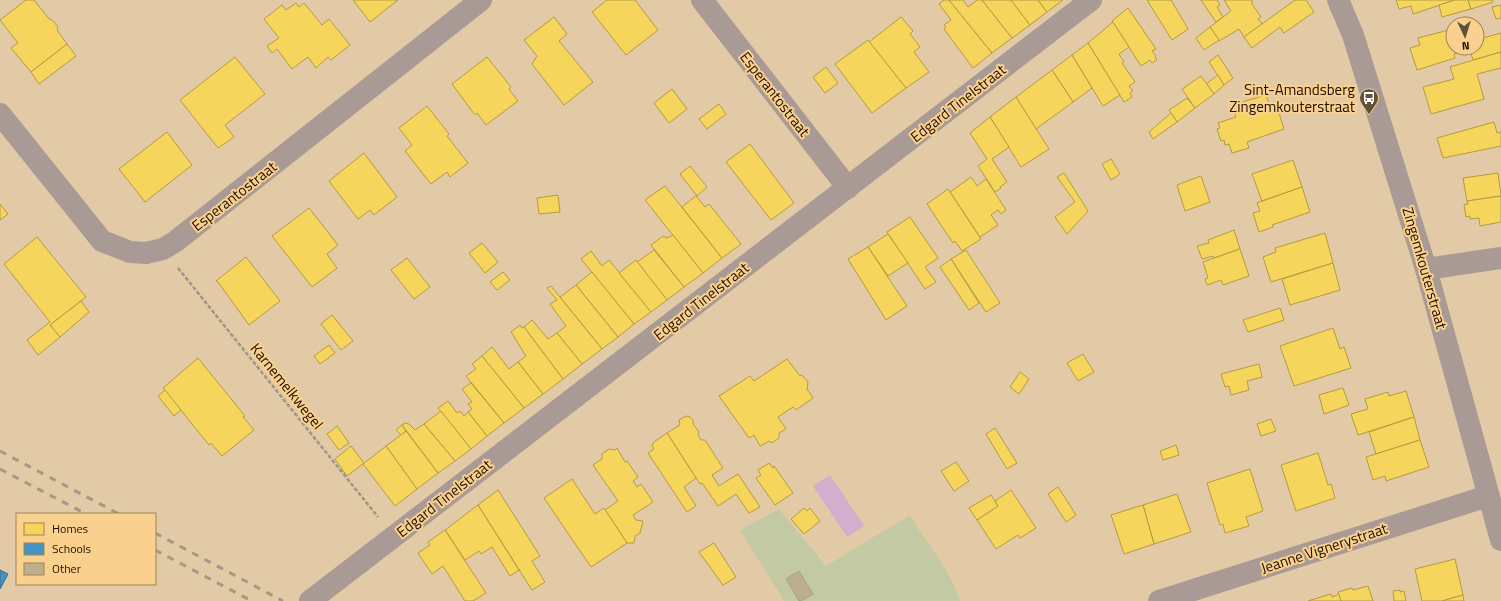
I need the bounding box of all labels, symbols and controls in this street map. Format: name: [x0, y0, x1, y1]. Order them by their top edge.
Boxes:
north arrow: [1445, 16, 1485, 56]
text: N: [1461, 38, 1470, 54]
street label: Esperantostraat: [734, 47, 816, 142]
street label: Edgard Tinelstraat: [905, 58, 1011, 148]
place label: Sint-Amandsberg Zingemkouterstraat: [1229, 78, 1356, 118]
bus stop icon: Sint-Amandsberg Zingemkouterstraat: [1358, 87, 1380, 115]
street label: Esperantostraat: [187, 155, 282, 237]
street label: Zingemkouterstraat: [1397, 204, 1454, 332]
street label: Edgard Tinelstraat: [648, 256, 754, 346]
street label: Karnemelkwegel: [245, 338, 329, 434]
street label: Edgard Tinelstraat: [391, 453, 497, 543]
legend: [16, 513, 156, 585]
street label: Jeanne Vignerystraat: [1258, 516, 1391, 579]
text: Homes: [52, 519, 88, 538]
text: Schools: [52, 539, 92, 558]
text: Other: [52, 559, 81, 578]

